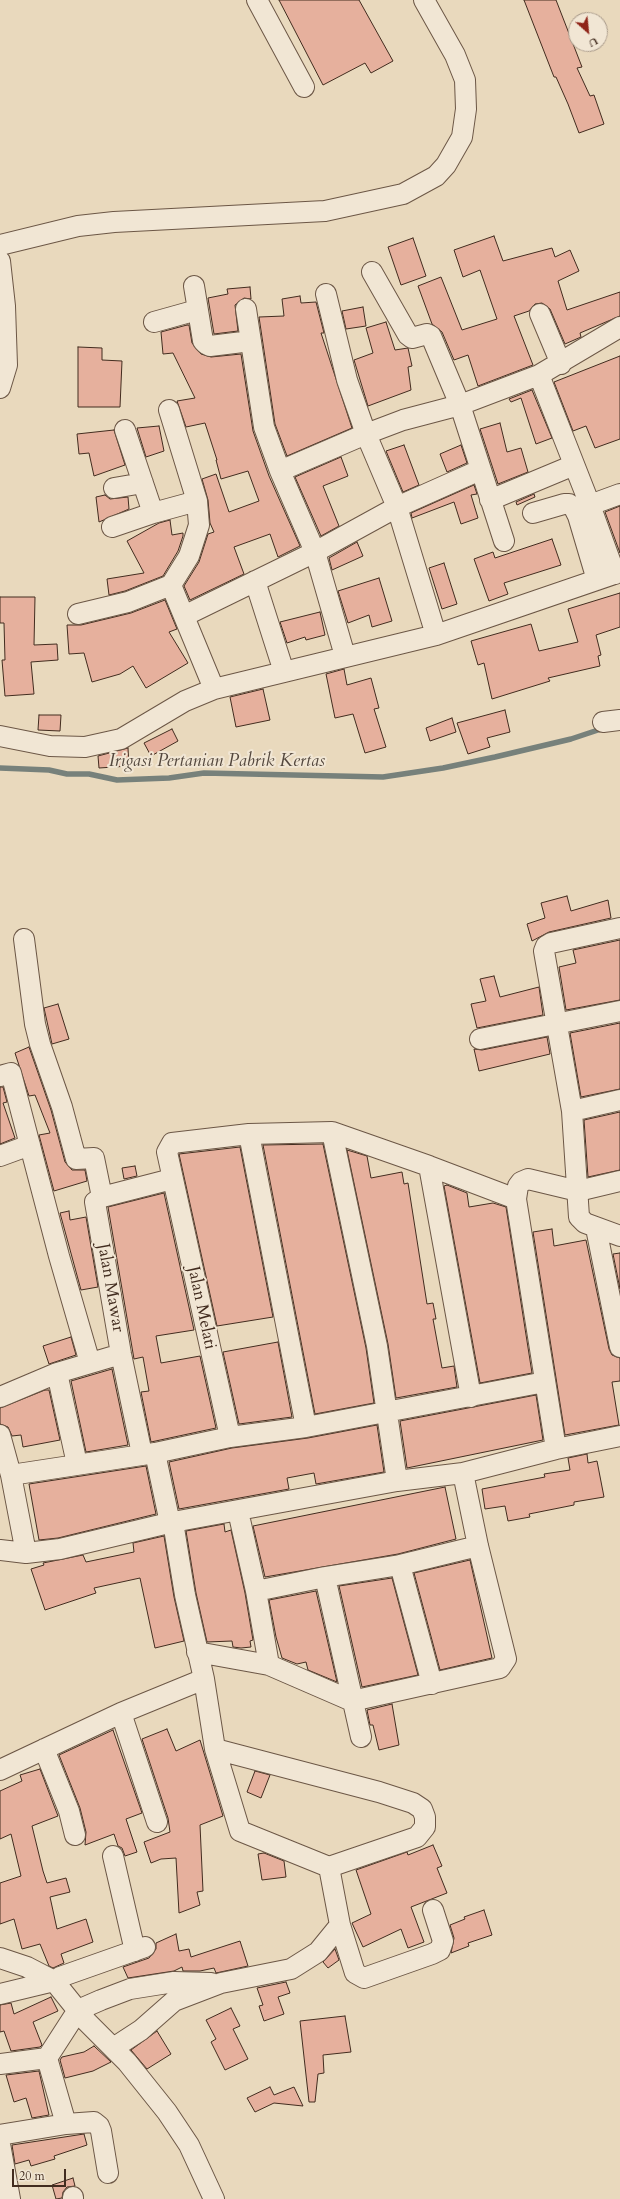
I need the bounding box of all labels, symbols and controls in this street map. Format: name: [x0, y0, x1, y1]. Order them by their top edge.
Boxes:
north arrow: [568, 12, 608, 52]
text: U: [586, 34, 601, 51]
water label: Irigasi Pertanian Pabrik Kertas: [109, 751, 325, 773]
street label: Jalan Mawar: [92, 1242, 128, 1334]
street label: Jalan Melati: [182, 1265, 220, 1351]
scale bar: [14, 2161, 68, 2187]
text: 20 m: [19, 2168, 45, 2184]

